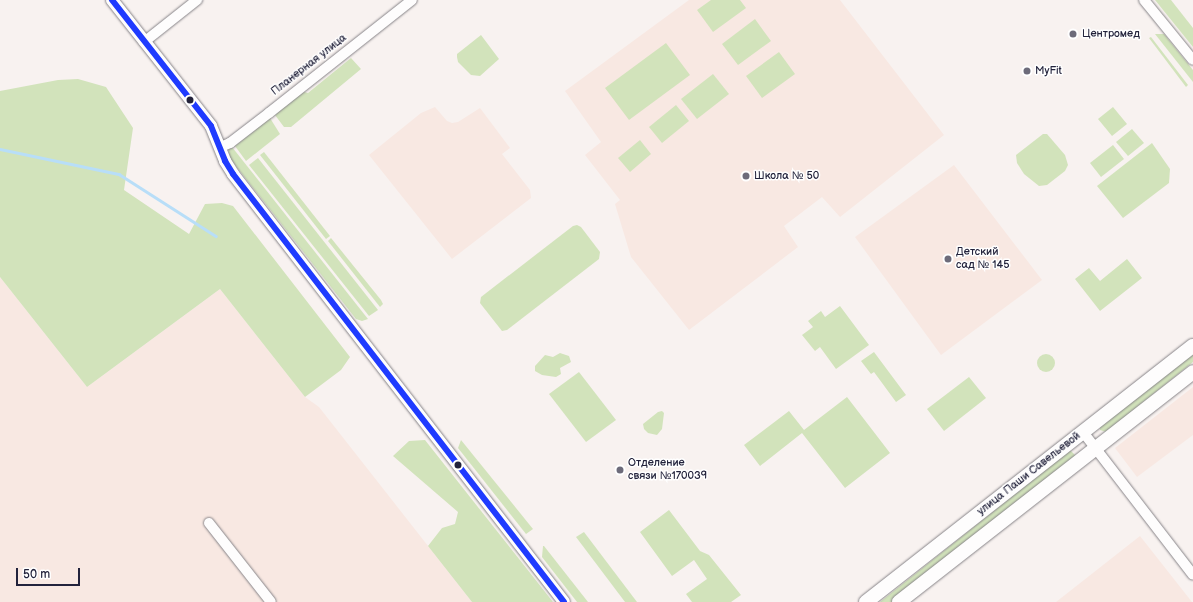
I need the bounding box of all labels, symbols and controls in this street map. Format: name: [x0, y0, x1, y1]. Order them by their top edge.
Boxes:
place label: Центромед: [1082, 27, 1140, 41]
marker: Центромед: [1067, 28, 1079, 40]
street label: Планерная улица: [269, 32, 349, 98]
place label: MyFit: [1035, 64, 1062, 78]
marker: MyFit: [1022, 66, 1032, 76]
unlabelled marker: [185, 95, 195, 105]
place label: Школа № 50: [754, 169, 819, 183]
marker: Школа № 50: [741, 171, 751, 181]
place label: Детский сад № 145: [956, 246, 1010, 272]
marker: Детский сад № 145: [943, 254, 953, 264]
street label: улица Паши Савельевой: [975, 430, 1083, 518]
place label: Отделение связи №170039: [628, 457, 707, 483]
unlabelled marker: [453, 460, 463, 470]
marker: Отделение связи №170039: [615, 465, 625, 475]
scale bar: [18, 560, 82, 586]
text: 50 m: [23, 567, 50, 582]

